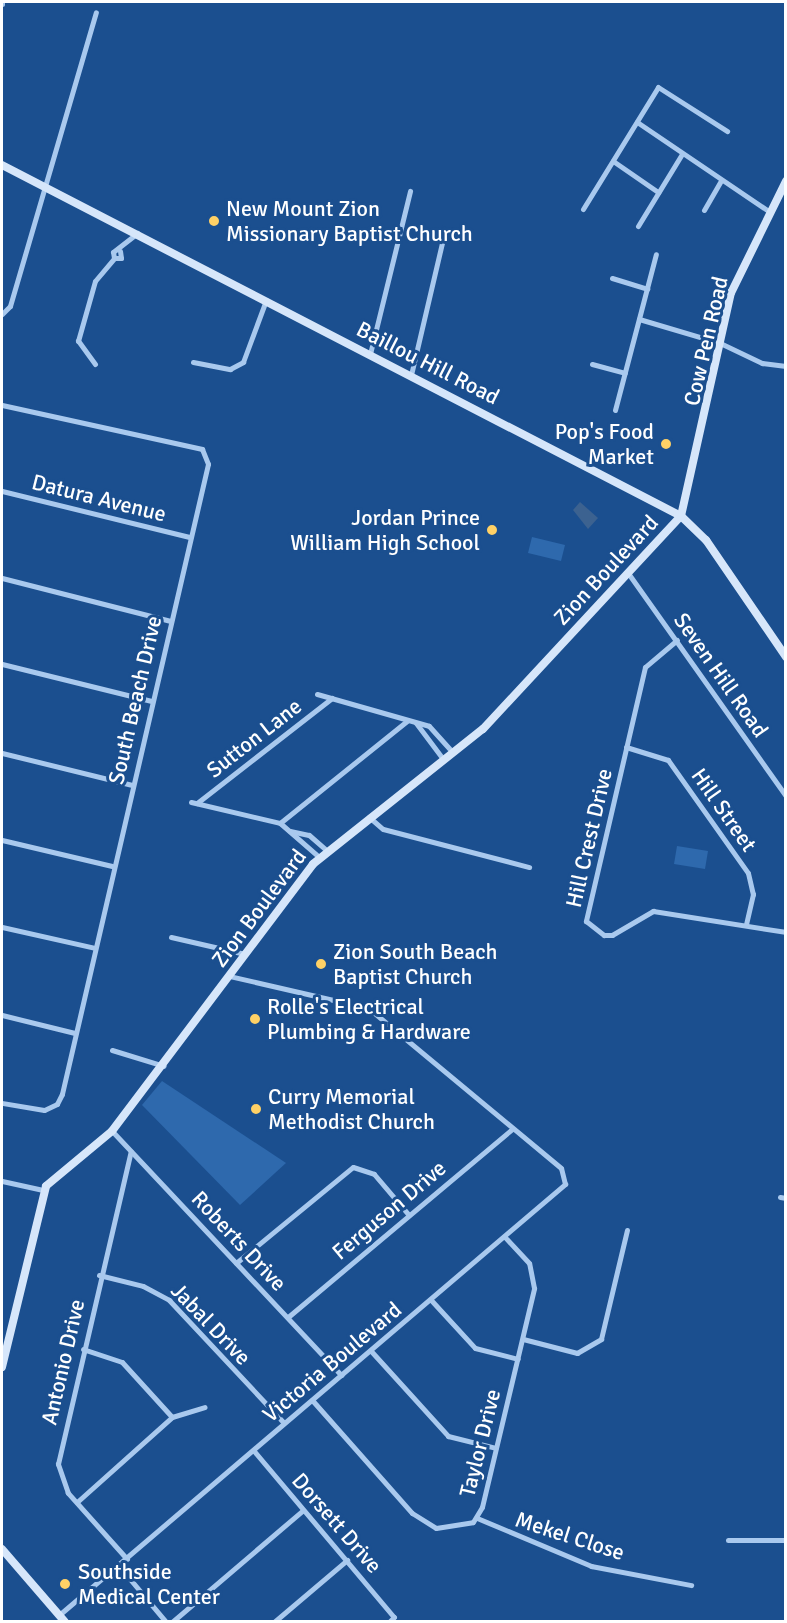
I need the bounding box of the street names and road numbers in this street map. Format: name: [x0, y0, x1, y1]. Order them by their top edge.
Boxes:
street label: Cow Pen Road: [678, 274, 734, 408]
street label: Baillou Hill Road: [352, 316, 504, 410]
street label: Datura Avenue: [29, 469, 169, 527]
street label: Zion Boulevard: [548, 509, 664, 631]
street label: Seven Hill Road: [668, 608, 774, 742]
street label: South Beach Drive: [103, 613, 167, 787]
street label: Sutton Lane: [201, 693, 307, 783]
street label: Hill Street: [686, 763, 762, 857]
street label: Hill Crest Drive: [560, 766, 618, 910]
street label: Zion Boulevard: [206, 844, 312, 972]
street label: Ferguson Drive: [327, 1155, 451, 1265]
street label: Roberts Drive: [186, 1186, 292, 1296]
street label: Jabal Drive: [165, 1278, 257, 1370]
street label: Victoria Boulevard: [257, 1296, 407, 1428]
street label: Antonio Drive: [36, 1297, 90, 1427]
street label: Taylor Drive: [454, 1386, 506, 1500]
street label: Dorsett Drive: [286, 1468, 388, 1578]
street label: Mekel Close: [512, 1506, 628, 1566]

